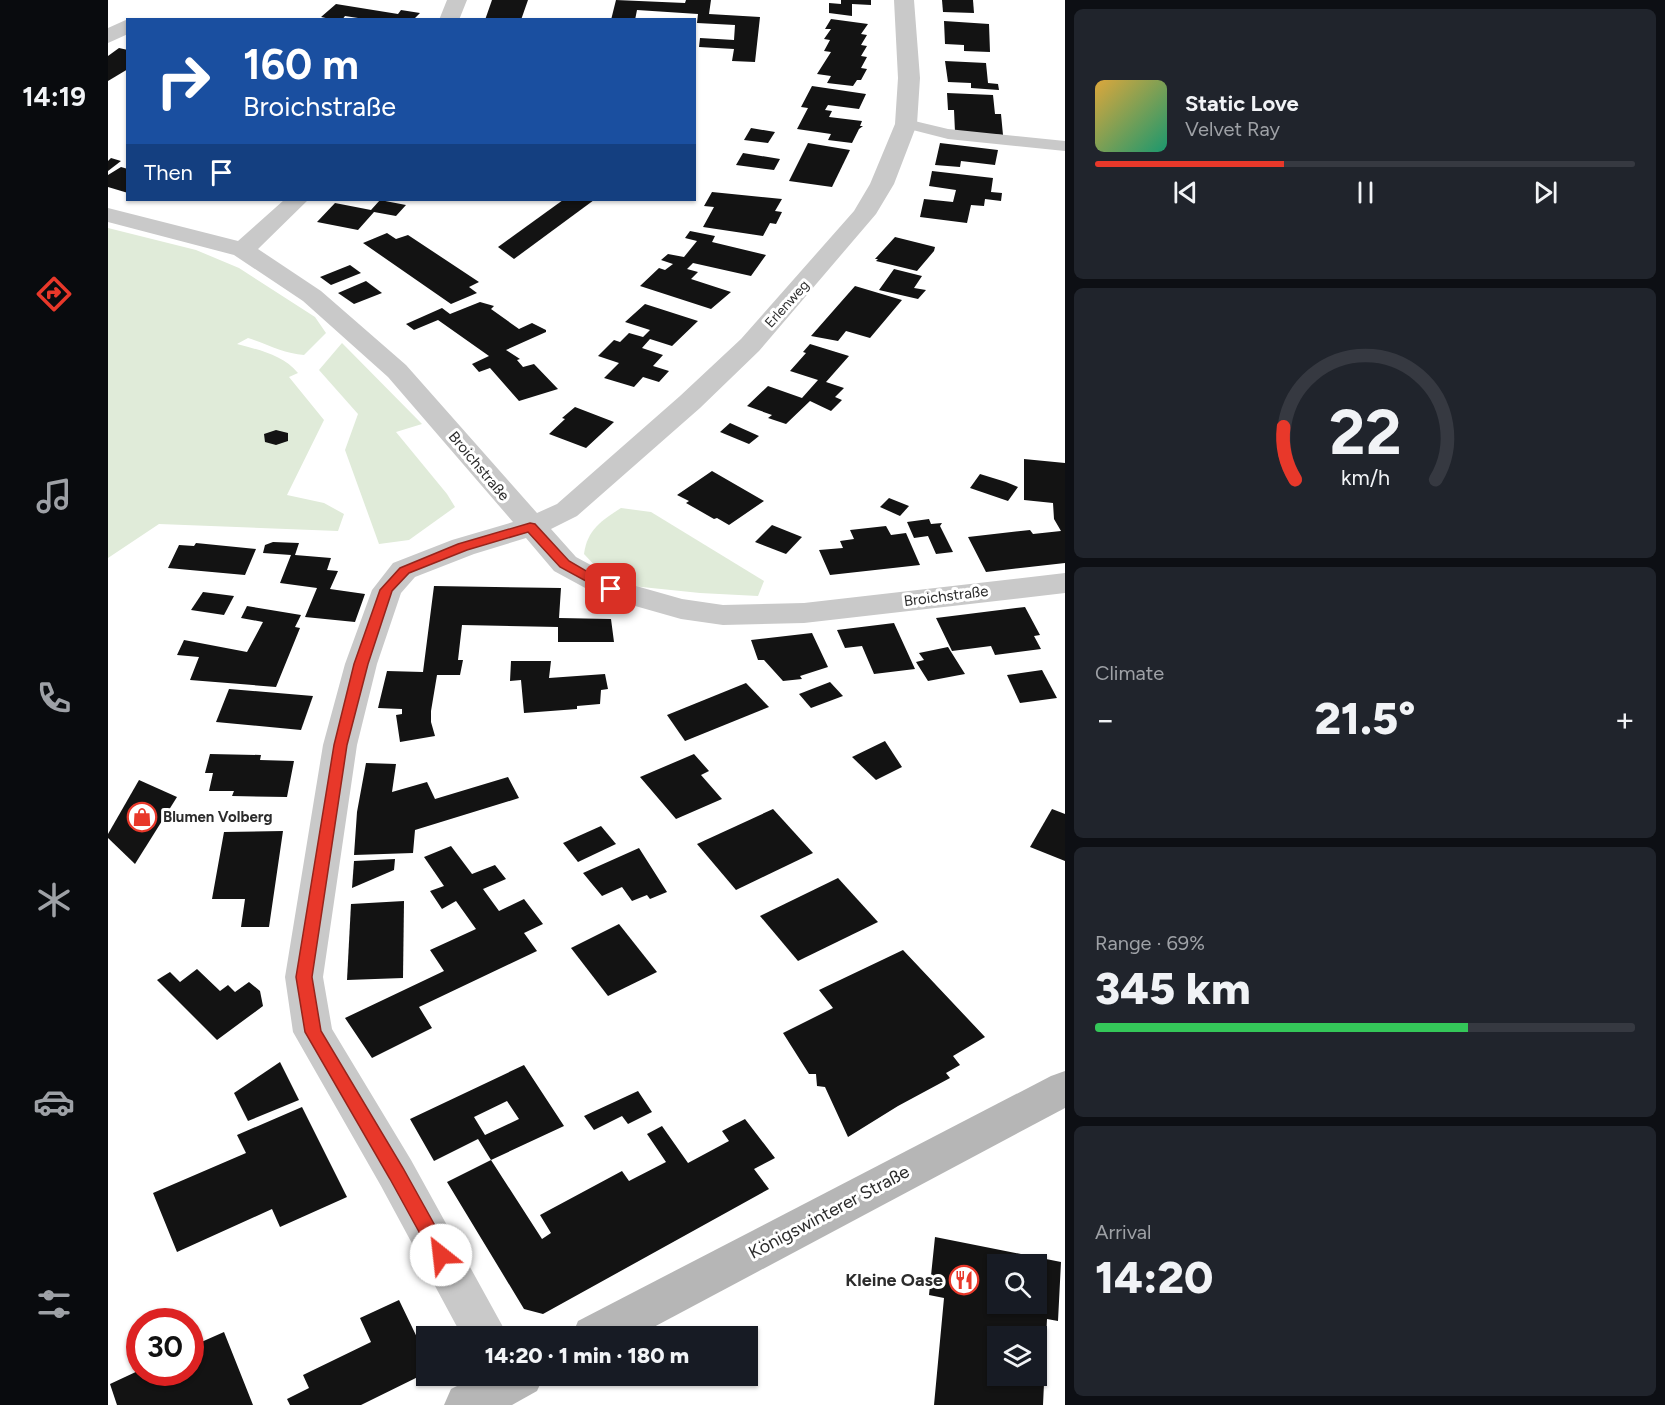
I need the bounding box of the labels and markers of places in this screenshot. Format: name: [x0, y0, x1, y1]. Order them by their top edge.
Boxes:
pin: [585, 563, 636, 614]
shop icon: Blumen Volberg: [126, 801, 158, 833]
place label: Blumen Volberg: [163, 808, 272, 826]
restaurant icon: Kleine Oase: [948, 1264, 980, 1296]
place label: Kleine Oase: [845, 1269, 943, 1291]

